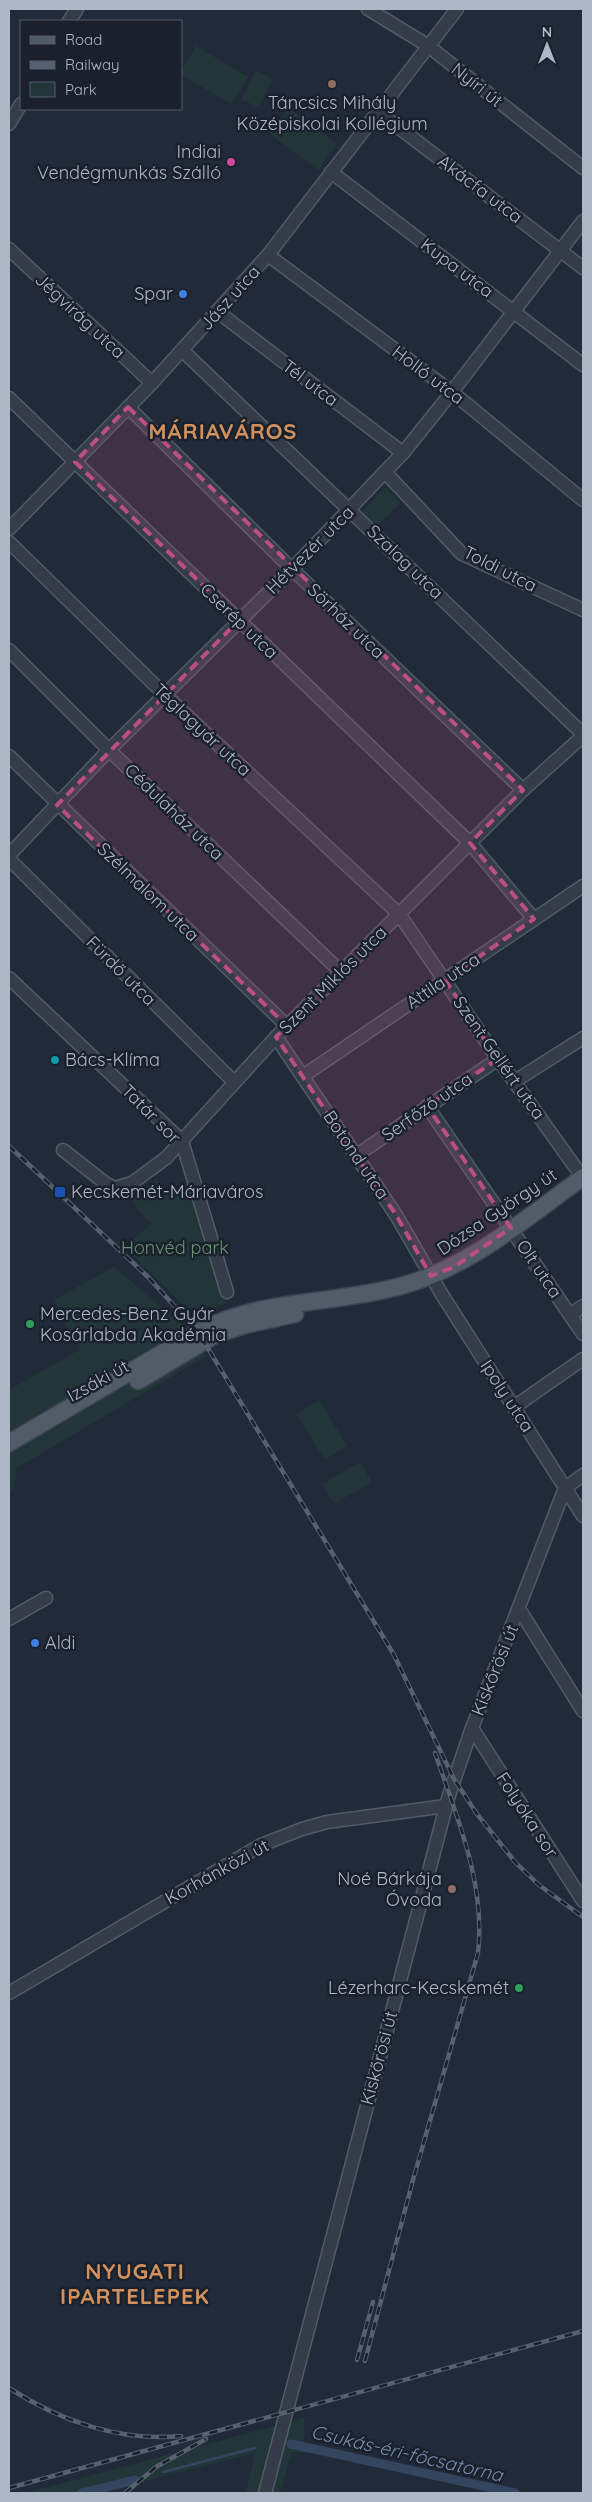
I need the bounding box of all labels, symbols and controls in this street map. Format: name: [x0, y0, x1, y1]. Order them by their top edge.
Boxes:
legend: [20, 20, 182, 110]
north arrow: [522, 20, 572, 70]
text: N: [542, 23, 552, 41]
text: Road: [65, 30, 102, 49]
text: Railway: [65, 55, 120, 74]
street label: Nyíri út: [447, 57, 508, 112]
marker: Táncsics Mihály Középiskolai Kollégium: [326, 78, 338, 90]
text: Park: [65, 80, 97, 99]
place label: Táncsics Mihály Középiskolai Kollégium: [236, 91, 428, 135]
place label: Indiai Vendégmunkás Szálló: [37, 140, 221, 184]
street label: Akácfa utca: [433, 149, 527, 228]
marker: Indiai Vendégmunkás Szálló: [225, 156, 237, 168]
street label: Kupa utca: [416, 233, 498, 302]
street label: Jász utca: [194, 260, 265, 335]
street label: Jégvirág utca: [30, 268, 130, 363]
place label: Spar: [134, 282, 173, 305]
marker: Spar: [177, 288, 189, 300]
street label: Holló utca: [388, 340, 469, 409]
street label: Tél utca: [278, 354, 343, 411]
district label: MÁRIAVÁROS: [149, 417, 297, 445]
street label: Hétvezér utca: [261, 501, 359, 599]
street label: Szalag utca: [362, 520, 448, 604]
street label: Toldi utca: [459, 540, 541, 597]
street label: Cserép utca: [196, 578, 283, 663]
street label: Sörház utca: [303, 578, 390, 663]
street label: Téglagyár utca: [149, 678, 256, 781]
street label: Cédulaház utca: [120, 758, 229, 865]
street label: Szélmalom utca: [93, 837, 204, 946]
street label: Szent Miklós utca: [274, 921, 391, 1038]
street label: Fürdő utca: [81, 931, 161, 1011]
street label: Attila utca: [401, 948, 484, 1014]
street label: Szent Gellért utca: [448, 992, 551, 1124]
place label: Bács-Klíma: [65, 1048, 160, 1071]
marker: Bács-Klíma: [49, 1054, 61, 1066]
street label: Serfőző utca: [377, 1067, 476, 1146]
street label: Tatár sor: [117, 1079, 186, 1148]
street label: Botond utca: [318, 1106, 395, 1204]
street label: Dózsa György út: [432, 1163, 561, 1260]
place label: Kecskemét-Máriaváros: [71, 1180, 263, 1203]
marker: Kecskemét-Máriaváros: [53, 1185, 67, 1199]
street label: Olt utca: [512, 1235, 567, 1302]
park label: Honvéd park: [121, 1236, 229, 1259]
place label: Mercedes-Benz Gyár Kosárlabda Akadémia: [40, 1302, 226, 1346]
marker: Mercedes-Benz Gyár Kosárlabda Akadémia: [24, 1318, 36, 1330]
street label: Izsáki út: [63, 1354, 133, 1407]
street label: Ipoly utca: [476, 1355, 539, 1436]
street label: Kiskőrösi út: [466, 1621, 523, 1719]
place label: Aldi: [45, 1631, 75, 1654]
marker: Aldi: [29, 1637, 41, 1649]
street label: Folyóka sor: [491, 1768, 564, 1862]
street label: Korhánközi út: [161, 1834, 273, 1910]
place label: Noé Bárkája Óvoda: [337, 1867, 442, 1911]
marker: Noé Bárkája Óvoda: [446, 1883, 458, 1895]
place label: Lézerharc-Kecskemét: [328, 1976, 509, 1999]
marker: Lézerharc-Kecskemét: [513, 1982, 525, 1994]
street label: Kiskőrösi út: [355, 2008, 402, 2107]
district label: NYUGATI IPARTELEPEK: [60, 2257, 210, 2310]
water label: Csukás-éri-főcsatorna: [309, 2419, 507, 2487]

